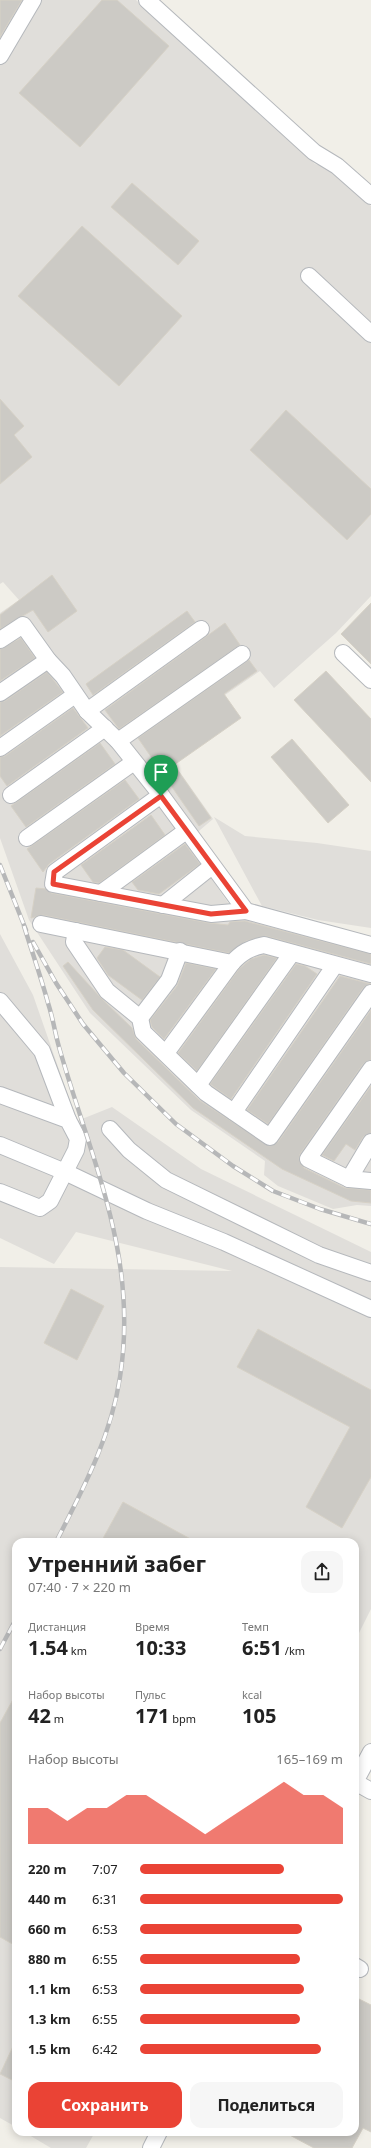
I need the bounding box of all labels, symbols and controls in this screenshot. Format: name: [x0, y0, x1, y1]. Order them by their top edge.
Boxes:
pin: [144, 755, 178, 796]
icon: arrive: [150, 761, 172, 783]
text: Утренний забег: [28, 1548, 206, 1578]
button: share: [301, 1551, 343, 1593]
text: 07:40 · 7 × 220 m: [28, 1578, 131, 1596]
text: Дистанция: [28, 1619, 86, 1634]
text: Время: [135, 1619, 170, 1634]
text: Темп: [242, 1619, 269, 1634]
text: 1.54: [28, 1634, 68, 1661]
text: 10:33: [135, 1634, 186, 1661]
text: 6:51: [242, 1634, 282, 1661]
text: km: [68, 1643, 87, 1658]
text: /km: [282, 1643, 305, 1658]
text: Набор высоты: [28, 1687, 105, 1702]
text: Пульс: [135, 1687, 166, 1702]
text: kcal: [242, 1687, 262, 1702]
text: 42: [28, 1702, 51, 1729]
text: 171: [135, 1702, 169, 1729]
text: 105: [242, 1702, 276, 1729]
text: m: [51, 1711, 64, 1726]
text: bpm: [169, 1711, 196, 1726]
text: Набор высоты: [28, 1750, 119, 1768]
text: 165–169 m: [276, 1750, 343, 1768]
text: 220 m: [28, 1860, 66, 1878]
text: 7:07: [92, 1860, 118, 1878]
text: 440 m: [28, 1890, 66, 1908]
text: 6:31: [92, 1890, 118, 1908]
text: 660 m: [28, 1920, 66, 1938]
text: 6:53: [92, 1920, 118, 1938]
text: 880 m: [28, 1950, 66, 1968]
text: 6:55: [92, 1950, 118, 1968]
text: 1.1 km: [28, 1980, 71, 1998]
text: 6:53: [92, 1980, 118, 1998]
text: 1.3 km: [28, 2010, 71, 2028]
text: 6:55: [92, 2010, 118, 2028]
text: 1.5 km: [28, 2040, 71, 2058]
text: 6:42: [92, 2040, 118, 2058]
button: Сохранить: [28, 2082, 182, 2128]
button: Поделиться: [190, 2082, 343, 2128]

